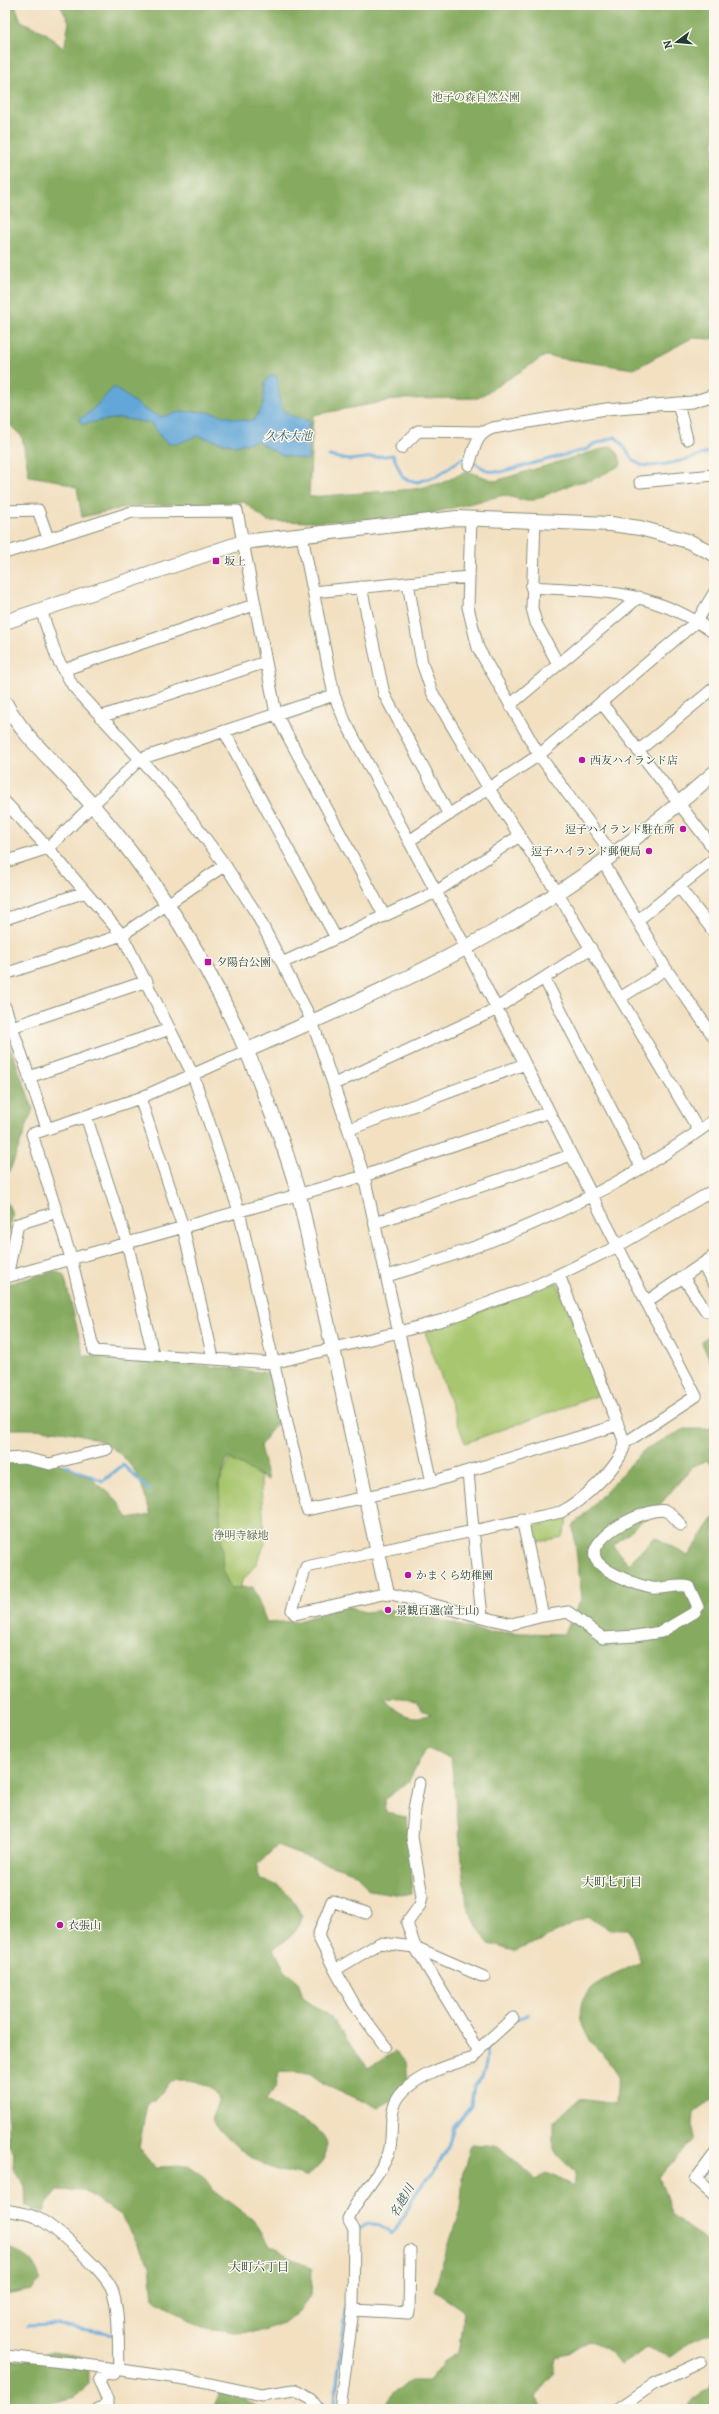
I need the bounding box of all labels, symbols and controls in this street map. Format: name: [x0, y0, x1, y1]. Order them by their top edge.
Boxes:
north arrow: [657, 22, 697, 62]
text: N: [660, 39, 676, 51]
park label: 池子の森自然公園: [432, 90, 520, 105]
water label: 久木大池: [264, 428, 314, 444]
place label: 坂上: [224, 554, 246, 569]
marker: 坂上: [211, 556, 221, 566]
place label: 西友ハイランド店: [590, 753, 678, 768]
marker: 西友ハイランド店: [577, 755, 587, 765]
place label: 逗子ハイランド駐在所: [565, 822, 675, 837]
marker: 逗子ハイランド駐在所: [678, 824, 688, 834]
place label: 逗子ハイランド郵便局: [531, 844, 641, 859]
marker: 逗子ハイランド郵便局: [644, 846, 654, 856]
place label: 夕陽台公園: [216, 955, 271, 970]
marker: 夕陽台公園: [203, 957, 213, 967]
park label: 浄明寺緑地: [214, 1528, 269, 1543]
place label: かまくら幼稚園: [416, 1568, 493, 1583]
marker: かまくら幼稚園: [403, 1570, 413, 1580]
place label: 景観百選(富士山): [396, 1603, 479, 1618]
marker: 景観百選(富士山): [383, 1605, 393, 1615]
district label: 大町七丁目: [582, 1874, 642, 1890]
place label: 衣張山: [68, 1918, 101, 1933]
marker: 衣張山: [55, 1920, 65, 1930]
water label: 名越川: [386, 2180, 419, 2221]
district label: 大町六丁目: [229, 2259, 289, 2275]

